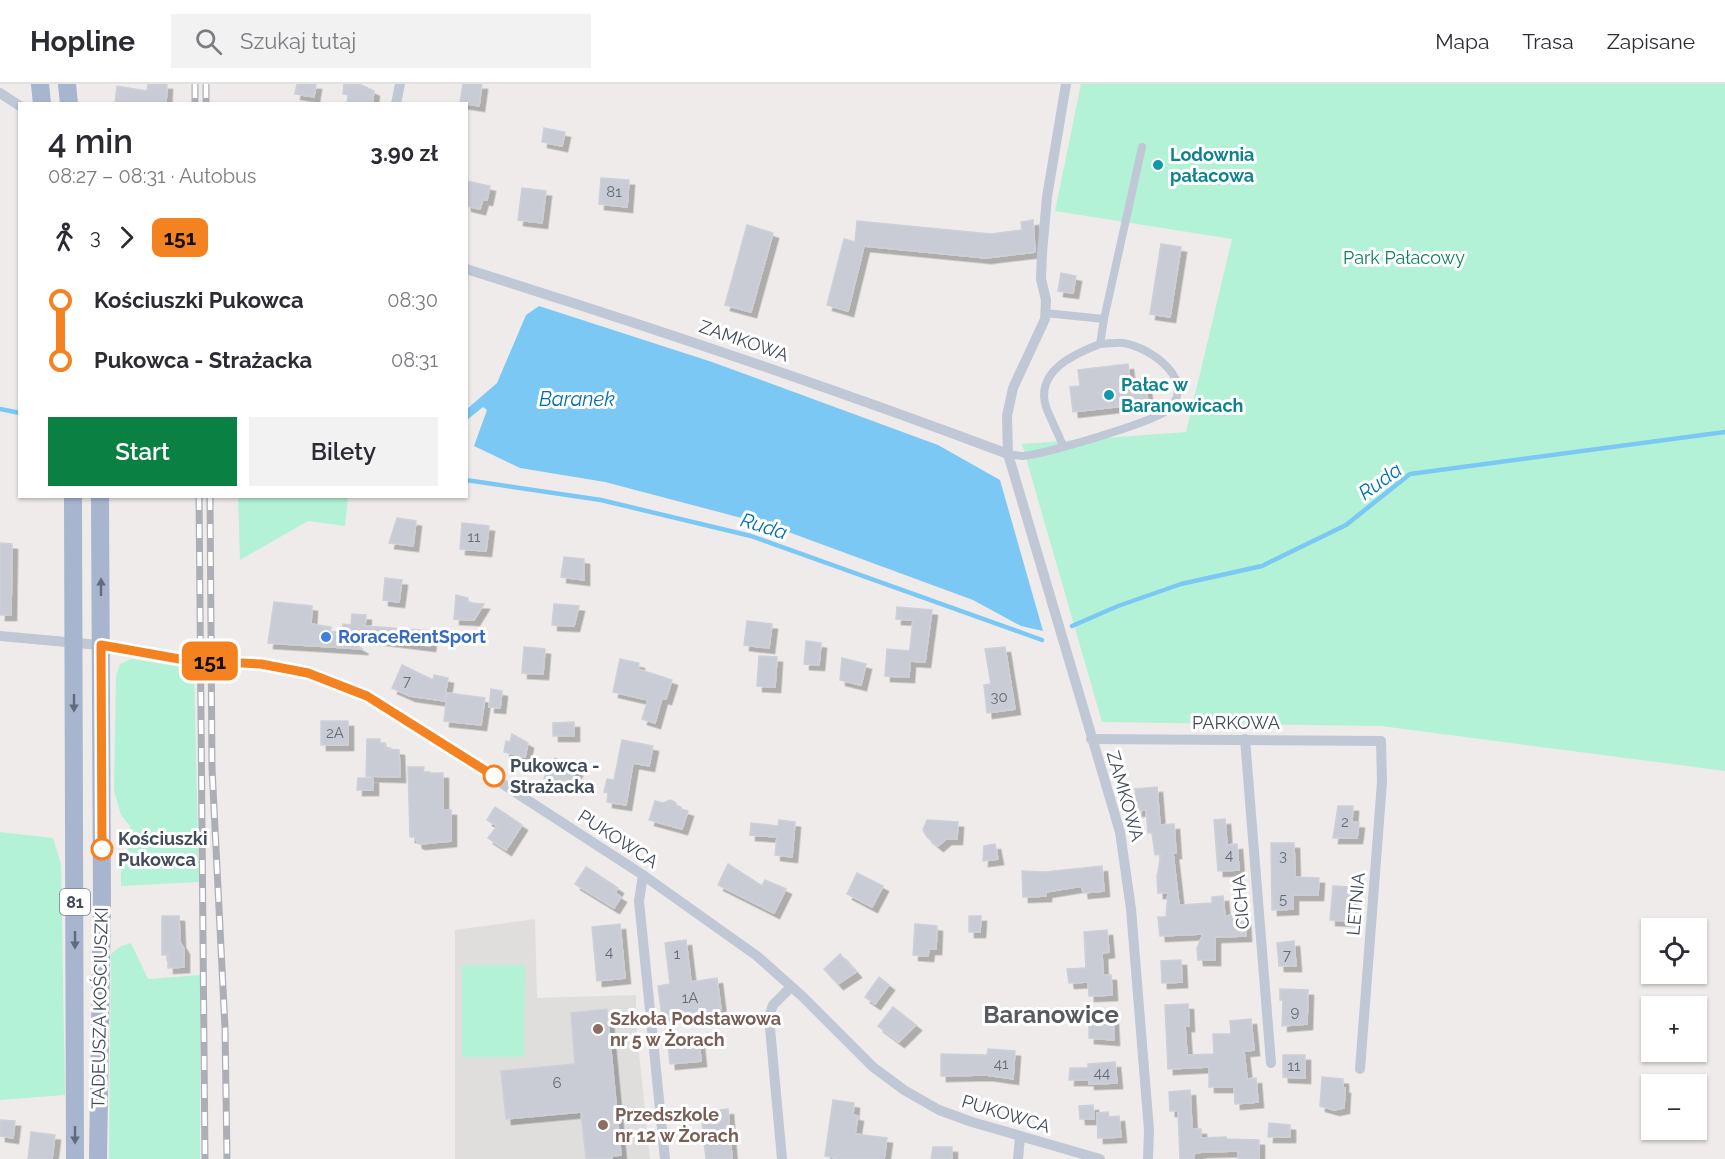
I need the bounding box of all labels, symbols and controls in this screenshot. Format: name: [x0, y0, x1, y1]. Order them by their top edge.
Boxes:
search box: [171, 14, 591, 68]
text: Hopline: [30, 25, 135, 58]
icon: search: [192, 25, 225, 58]
text: Szukaj tutaj: [240, 28, 356, 54]
text: Mapa: [1435, 29, 1489, 54]
text: Trasa: [1522, 29, 1574, 54]
text: Zapisane: [1607, 29, 1695, 54]
text: 4 min: [48, 122, 133, 161]
text: 3.90 zł: [371, 140, 438, 166]
place label: Lodownia pałacowa: [1170, 144, 1254, 186]
marker: Lodownia pałacowa: [1151, 158, 1165, 172]
text: 08:27 – 08:31 · Autobus: [48, 164, 257, 188]
house number: 81: [606, 183, 622, 201]
icon: walk: [48, 221, 81, 254]
icon: forward: [110, 221, 143, 254]
text: 3: [90, 225, 101, 249]
text: 151: [164, 225, 196, 250]
park label: Park Pałacowy: [1343, 247, 1465, 268]
text: Kościuszki Pukowca: [94, 287, 304, 313]
text: 08:30: [387, 288, 438, 312]
street label: ZAMKOWA: [697, 315, 792, 366]
text: Pukowca - Strażacka: [94, 347, 312, 373]
text: 08:31: [391, 348, 438, 372]
place label: Pałac w Baranowicach: [1121, 374, 1243, 416]
water label: Baranek: [539, 387, 615, 411]
marker: Pałac w Baranowicach: [1102, 388, 1116, 402]
button: Start: [48, 417, 237, 486]
button: Bilety: [249, 417, 438, 486]
water label: Ruda: [1354, 457, 1406, 505]
water label: Ruda: [738, 508, 790, 544]
house number: 11: [468, 528, 481, 546]
one-way arrow: [96, 577, 106, 596]
place label: RoraceRentSport: [338, 626, 486, 647]
marker: RoraceRentSport: [319, 630, 333, 644]
line badge: 151: [176, 642, 244, 680]
text: 151: [194, 649, 226, 674]
house number: 7: [403, 672, 411, 690]
house number: 30: [990, 688, 1008, 706]
one-way arrow: [69, 694, 79, 713]
street label: PARKOWA: [1192, 712, 1280, 733]
house number: 2A: [326, 724, 344, 742]
street label: ZAMKOWA: [1103, 748, 1148, 844]
place label: Pukowca - Strażacka: [510, 755, 600, 797]
marker: Pukowca - Strażacka: [483, 765, 505, 787]
street label: PUKOWCA: [574, 805, 662, 872]
house number: 2: [1341, 813, 1349, 831]
place label: Kościuszki Pukowca: [118, 828, 208, 870]
marker: Kościuszki Pukowca: [91, 838, 113, 860]
house number: 4: [1225, 846, 1233, 864]
house number: 3: [1279, 847, 1287, 865]
street label: LETNIA: [1342, 872, 1369, 936]
street label: CICHA: [1228, 874, 1253, 930]
road number: 81: [60, 889, 90, 915]
house number: 5: [1279, 890, 1287, 908]
street label: TADEUSZA KOŚCIUSZKI: [86, 907, 112, 1109]
map controls: [1641, 918, 1707, 1140]
button: locate: [1641, 918, 1707, 984]
one-way arrow: [70, 931, 80, 950]
house number: 4: [605, 943, 613, 961]
house number: 1: [674, 945, 681, 963]
house number: 7: [1283, 946, 1291, 964]
house number: 1A: [682, 989, 698, 1007]
button: +: [1641, 996, 1707, 1062]
district label: Baranowice: [983, 1000, 1119, 1029]
house number: 9: [1291, 1003, 1300, 1021]
place label: Szkoła Podstawowa nr 5 w Żorach: [610, 1008, 781, 1050]
marker: Szkoła Podstawowa nr 5 w Żorach: [591, 1022, 605, 1036]
house number: 41: [994, 1055, 1009, 1073]
house number: 11: [1288, 1057, 1301, 1075]
house number: 44: [1094, 1064, 1110, 1082]
house number: 6: [552, 1074, 562, 1092]
button: −: [1641, 1074, 1707, 1140]
street label: PUKOWCA: [959, 1090, 1053, 1137]
place label: Przedszkole nr 12 w Żorach: [615, 1104, 739, 1146]
marker: Przedszkole nr 12 w Żorach: [596, 1118, 610, 1132]
one-way arrow: [70, 1126, 80, 1145]

